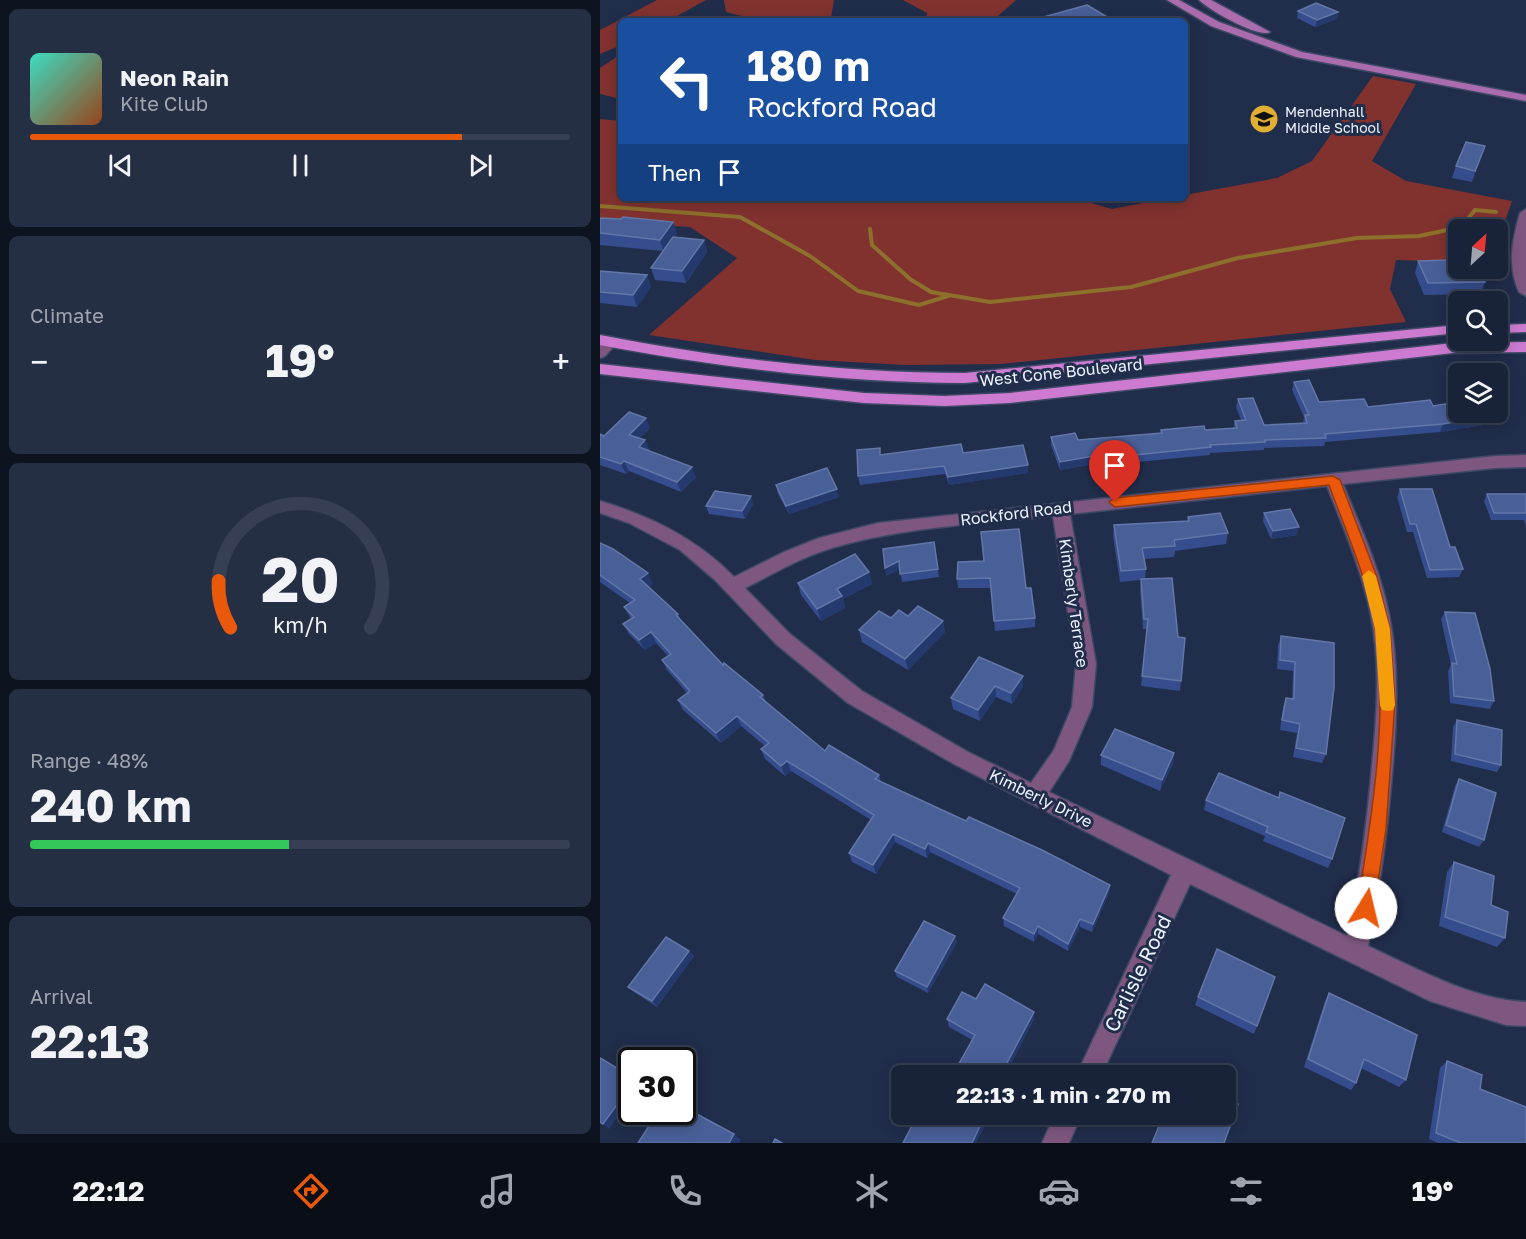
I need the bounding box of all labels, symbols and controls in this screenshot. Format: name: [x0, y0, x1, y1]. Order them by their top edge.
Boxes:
text: 180 m: [747, 40, 870, 90]
icon: left: [648, 42, 726, 120]
text: Neon Rain: [120, 64, 229, 91]
text: Kite Club: [120, 91, 208, 115]
text: Rockford Road: [747, 91, 937, 123]
school or university icon: Mendenhall Middle School: [1248, 103, 1280, 135]
place label: Mendenhall Middle School: [1285, 103, 1380, 136]
icon: previous: [104, 149, 137, 182]
icon: pause: [284, 149, 317, 182]
icon: next: [464, 149, 497, 182]
icon: arrive: [713, 156, 746, 189]
text: Then: [648, 159, 701, 186]
north arrow: [1448, 219, 1508, 279]
map controls: [1448, 219, 1508, 423]
button: search: [1448, 291, 1508, 351]
text: Climate: [30, 303, 104, 327]
text: 19°: [265, 333, 335, 387]
text: −: [30, 342, 48, 381]
text: +: [552, 342, 570, 381]
street label: West Cone Boulevard: [978, 353, 1144, 391]
button: layers: [1448, 363, 1508, 423]
pin: [1089, 440, 1140, 502]
icon: arrive: [1098, 449, 1131, 482]
street label: Rockford Road: [959, 496, 1073, 530]
street label: Kimberly Terrace: [1055, 537, 1093, 669]
text: 20: [261, 542, 339, 617]
text: km/h: [273, 613, 327, 639]
text: Range · 48%: [30, 748, 148, 772]
street label: Kimberly Drive: [986, 764, 1096, 832]
text: 240 km: [30, 778, 192, 832]
position arrow: [1334, 876, 1398, 940]
street label: Carlisle Road: [1098, 911, 1176, 1035]
text: Arrival: [30, 984, 93, 1008]
text: 22:13: [30, 1014, 150, 1068]
speed limit sign: 30: [618, 1047, 696, 1125]
text: 22:13 · 1 min · 270 m: [956, 1081, 1171, 1108]
icon: directions: [290, 1170, 332, 1212]
icon: music: [477, 1170, 519, 1212]
icon: phone: [664, 1170, 706, 1212]
icon: climate: [851, 1170, 893, 1212]
icon: car: [1038, 1170, 1080, 1212]
icon: filters: [1225, 1170, 1267, 1212]
text: 22:12: [73, 1175, 144, 1207]
text: 19°: [1412, 1175, 1453, 1207]

